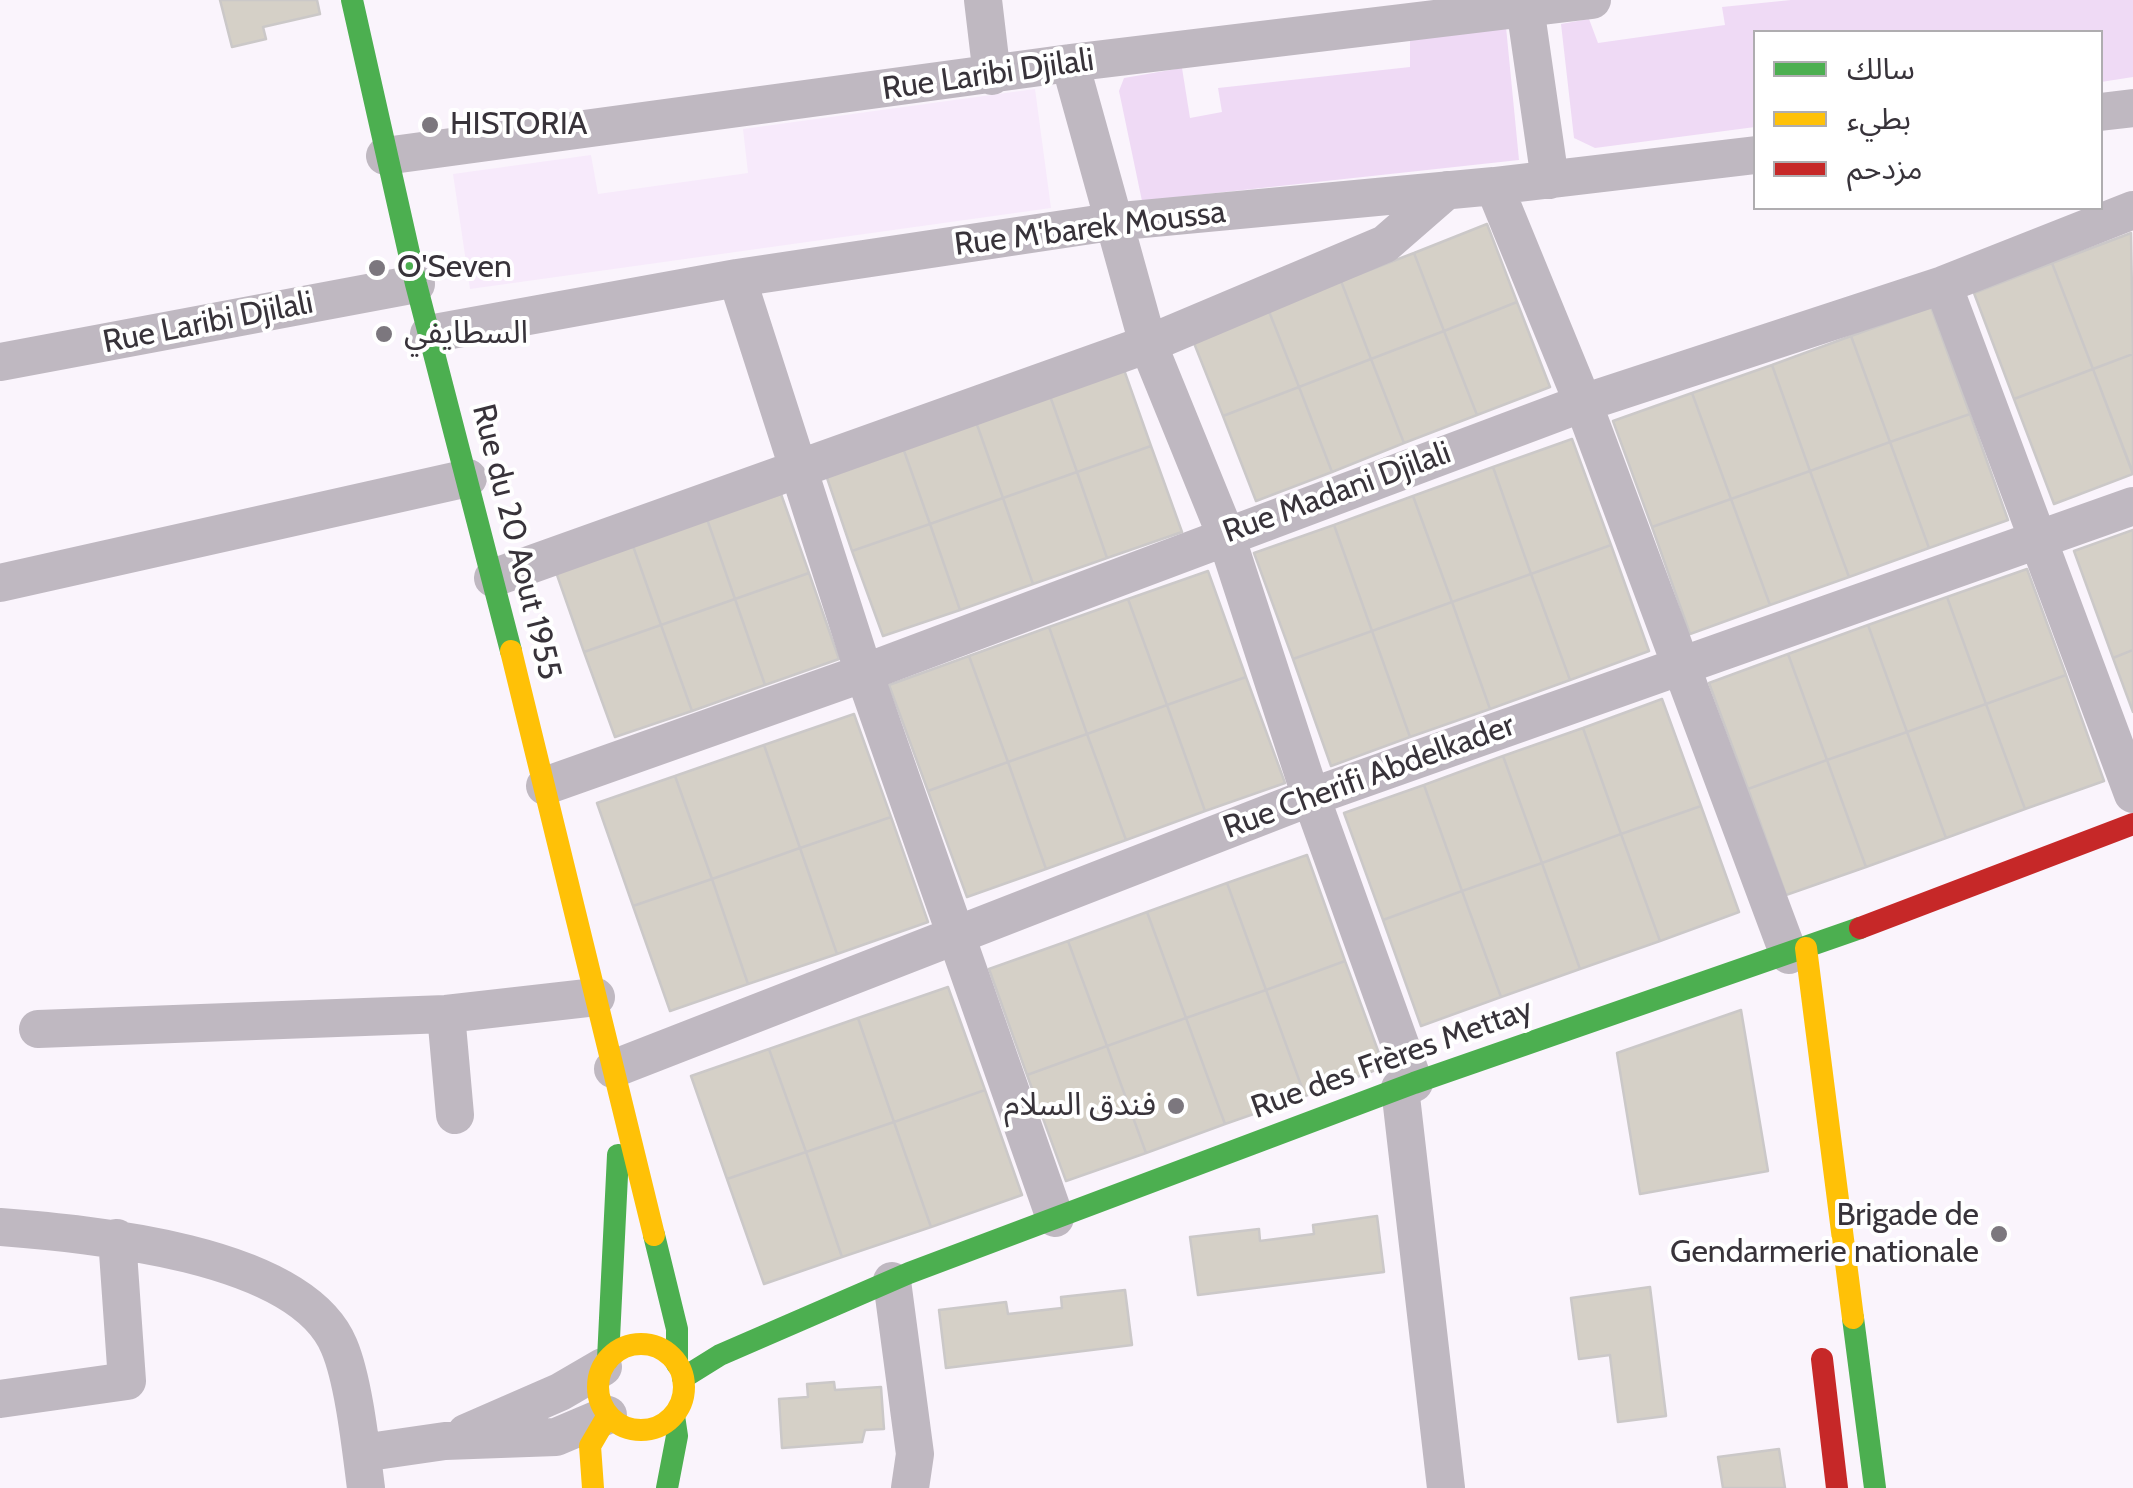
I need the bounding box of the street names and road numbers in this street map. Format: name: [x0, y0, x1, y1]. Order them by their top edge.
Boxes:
street label: Rue Laribi Djilali: [880, 41, 1096, 109]
street label: Rue M'barek Moussa: [952, 193, 1228, 265]
street label: Rue Laribi Djilali: [100, 284, 316, 362]
street label: Rue du 20 Aout 1955: [463, 400, 569, 684]
street label: Rue Madani Djilali: [1218, 434, 1456, 552]
street label: Rue Cherifi Abdelkader: [1218, 706, 1520, 848]
street label: Rue des Frères Mettay: [1246, 990, 1538, 1128]

